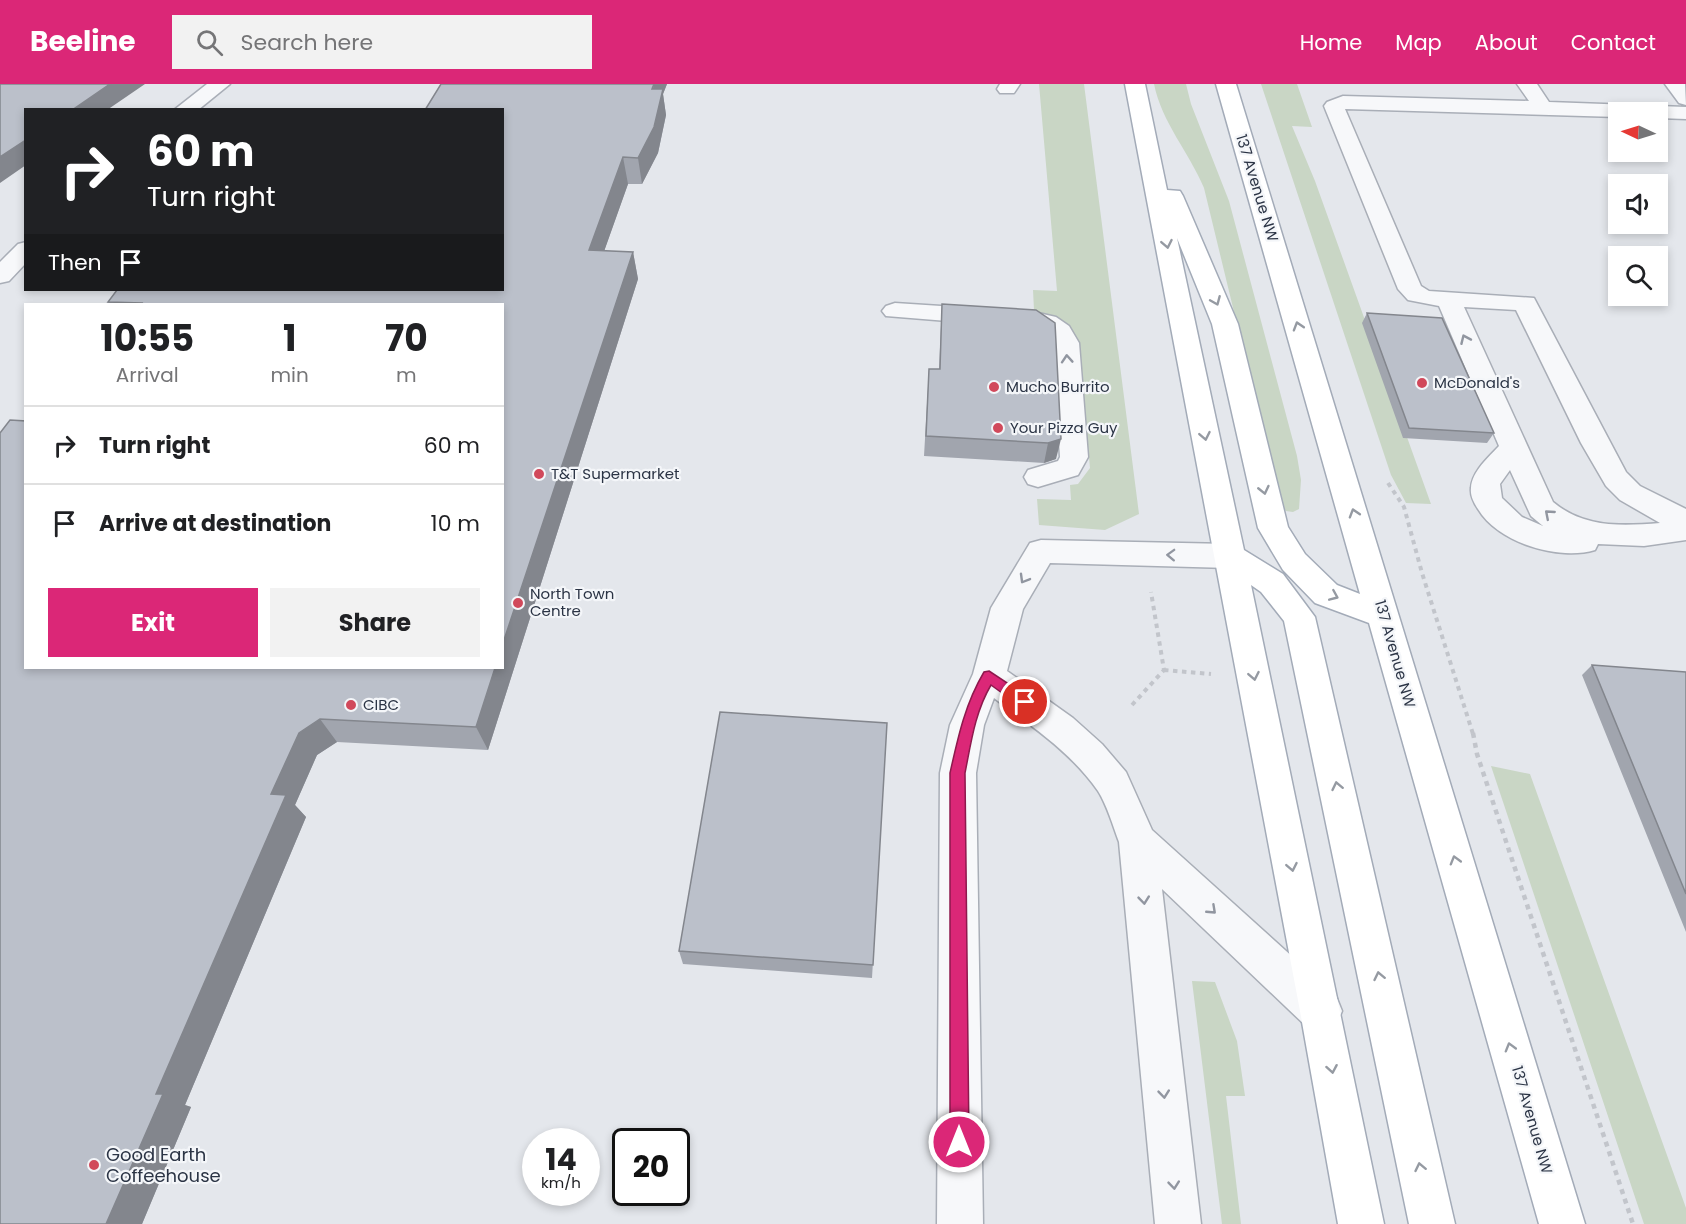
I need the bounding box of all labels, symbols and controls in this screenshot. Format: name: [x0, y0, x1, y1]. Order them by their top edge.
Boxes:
search box: [172, 15, 592, 69]
text: Beeline: [30, 22, 136, 61]
icon: search: [193, 26, 226, 59]
text: Search here: [241, 27, 373, 58]
text: Home: [1300, 28, 1362, 57]
text: Map: [1395, 28, 1442, 57]
text: About: [1475, 28, 1538, 57]
text: Contact: [1571, 28, 1656, 57]
north arrow: [1608, 102, 1668, 162]
map controls: [1608, 102, 1668, 306]
text: 60 m: [147, 122, 255, 181]
icon: right: [48, 132, 126, 210]
street label: 137 Avenue NW: [1231, 132, 1284, 245]
button: sound: [1608, 174, 1668, 234]
text: Turn right: [147, 178, 276, 215]
one-way arrow: [1160, 239, 1173, 249]
icon: arrive: [114, 246, 147, 279]
button: search: [1608, 246, 1668, 306]
text: Then: [48, 247, 102, 278]
one-way arrow: [1209, 295, 1221, 306]
text: 10:55: [100, 313, 194, 364]
text: 1: [283, 313, 296, 364]
text: 70: [385, 313, 428, 364]
one-way arrow: [1293, 321, 1305, 332]
one-way arrow: [1461, 334, 1473, 345]
one-way arrow: [1061, 355, 1074, 364]
text: Arrival: [116, 361, 179, 389]
text: min: [270, 361, 309, 389]
text: m: [396, 361, 417, 389]
place label: McDonald's: [1434, 372, 1520, 393]
place label: Mucho Burrito: [1006, 376, 1110, 397]
marker: McDonald's: [1415, 376, 1429, 390]
marker: Mucho Burrito: [987, 380, 1001, 394]
place label: Your Pizza Guy: [1010, 417, 1118, 438]
marker: Your Pizza Guy: [991, 421, 1005, 435]
icon: right: [48, 429, 81, 462]
text: Turn right: [99, 430, 210, 461]
text: 60 m: [424, 430, 480, 461]
one-way arrow: [1198, 430, 1211, 440]
place label: T&T Supermarket: [551, 463, 679, 484]
marker: T&T Supermarket: [532, 467, 546, 481]
one-way arrow: [1256, 485, 1269, 495]
icon: arrive: [48, 507, 81, 540]
text: Arrive at destination: [99, 508, 331, 539]
text: 10 m: [431, 508, 480, 539]
one-way arrow: [1349, 508, 1361, 519]
one-way arrow: [1545, 510, 1556, 521]
one-way arrow: [1166, 548, 1175, 561]
one-way arrow: [1020, 573, 1031, 584]
place label: North Town Centre: [530, 583, 614, 621]
button: Exit: [48, 588, 258, 657]
button: Share: [270, 588, 480, 657]
one-way arrow: [1327, 589, 1338, 601]
marker: North Town Centre: [511, 596, 525, 610]
street label: 137 Avenue NW: [1370, 597, 1421, 711]
one-way arrow: [1247, 671, 1260, 681]
pin: [999, 676, 1050, 727]
icon: arrive: [1008, 685, 1041, 718]
place label: CIBC: [363, 694, 399, 715]
marker: CIBC: [344, 698, 358, 712]
one-way arrow: [1331, 781, 1344, 791]
one-way arrow: [1450, 855, 1462, 866]
one-way arrow: [1285, 862, 1298, 872]
one-way arrow: [1137, 896, 1150, 905]
one-way arrow: [1205, 903, 1215, 914]
one-way arrow: [1373, 972, 1386, 982]
one-way arrow: [1505, 1042, 1517, 1053]
one-way arrow: [1325, 1063, 1338, 1073]
street label: 137 Avenue NW: [1507, 1063, 1558, 1177]
one-way arrow: [1158, 1089, 1170, 1099]
position arrow: [927, 1110, 991, 1174]
speed limit sign: 20: [612, 1128, 690, 1206]
text: 14: [545, 1138, 577, 1181]
place label: Good Earth Coffeehouse: [106, 1142, 221, 1188]
marker: Good Earth Coffeehouse: [87, 1158, 101, 1172]
one-way arrow: [1414, 1162, 1427, 1172]
text: km/h: [541, 1172, 581, 1193]
one-way arrow: [1167, 1181, 1180, 1190]

